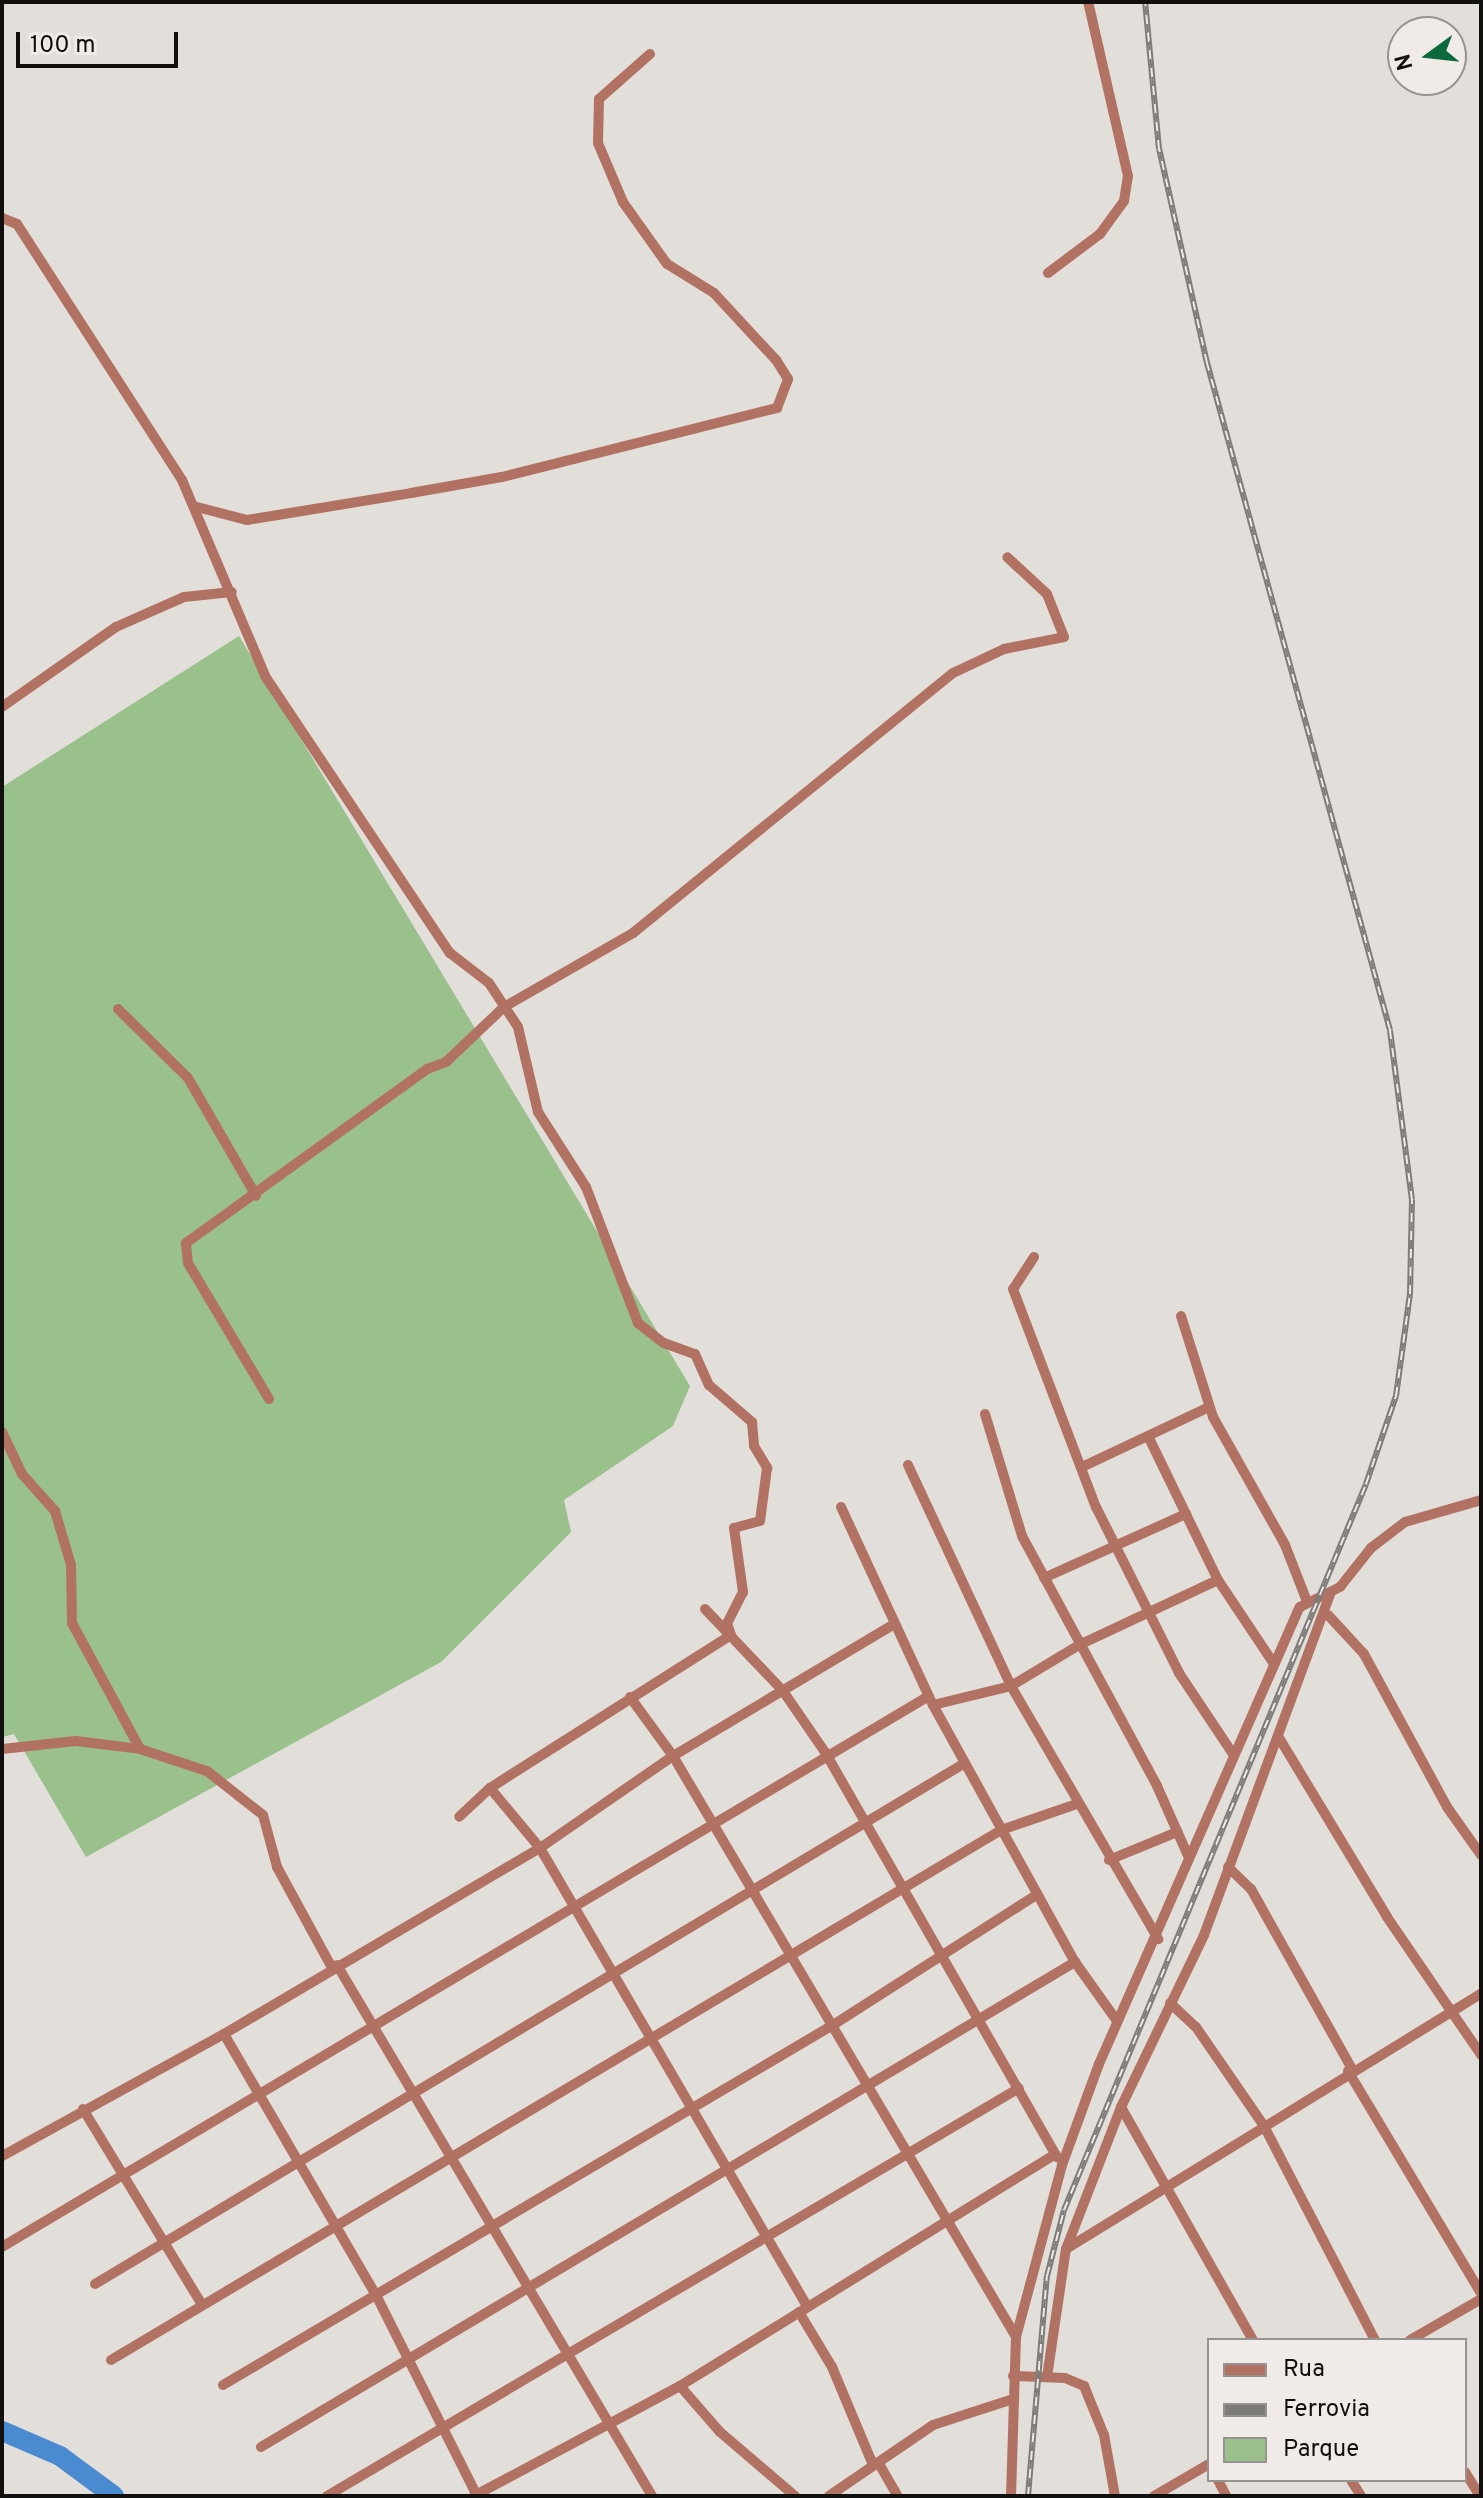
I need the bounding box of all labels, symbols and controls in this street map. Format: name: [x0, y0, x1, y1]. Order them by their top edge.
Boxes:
scale bar: [20, 16, 182, 66]
north arrow: [1387, 16, 1467, 96]
text: 100 m: [30, 31, 96, 61]
text: N: [1390, 51, 1420, 73]
legend: [1207, 2338, 1467, 2482]
text: Rua: [1283, 2355, 1325, 2385]
text: Ferrovia: [1283, 2395, 1370, 2425]
text: Parque: [1283, 2435, 1359, 2465]

